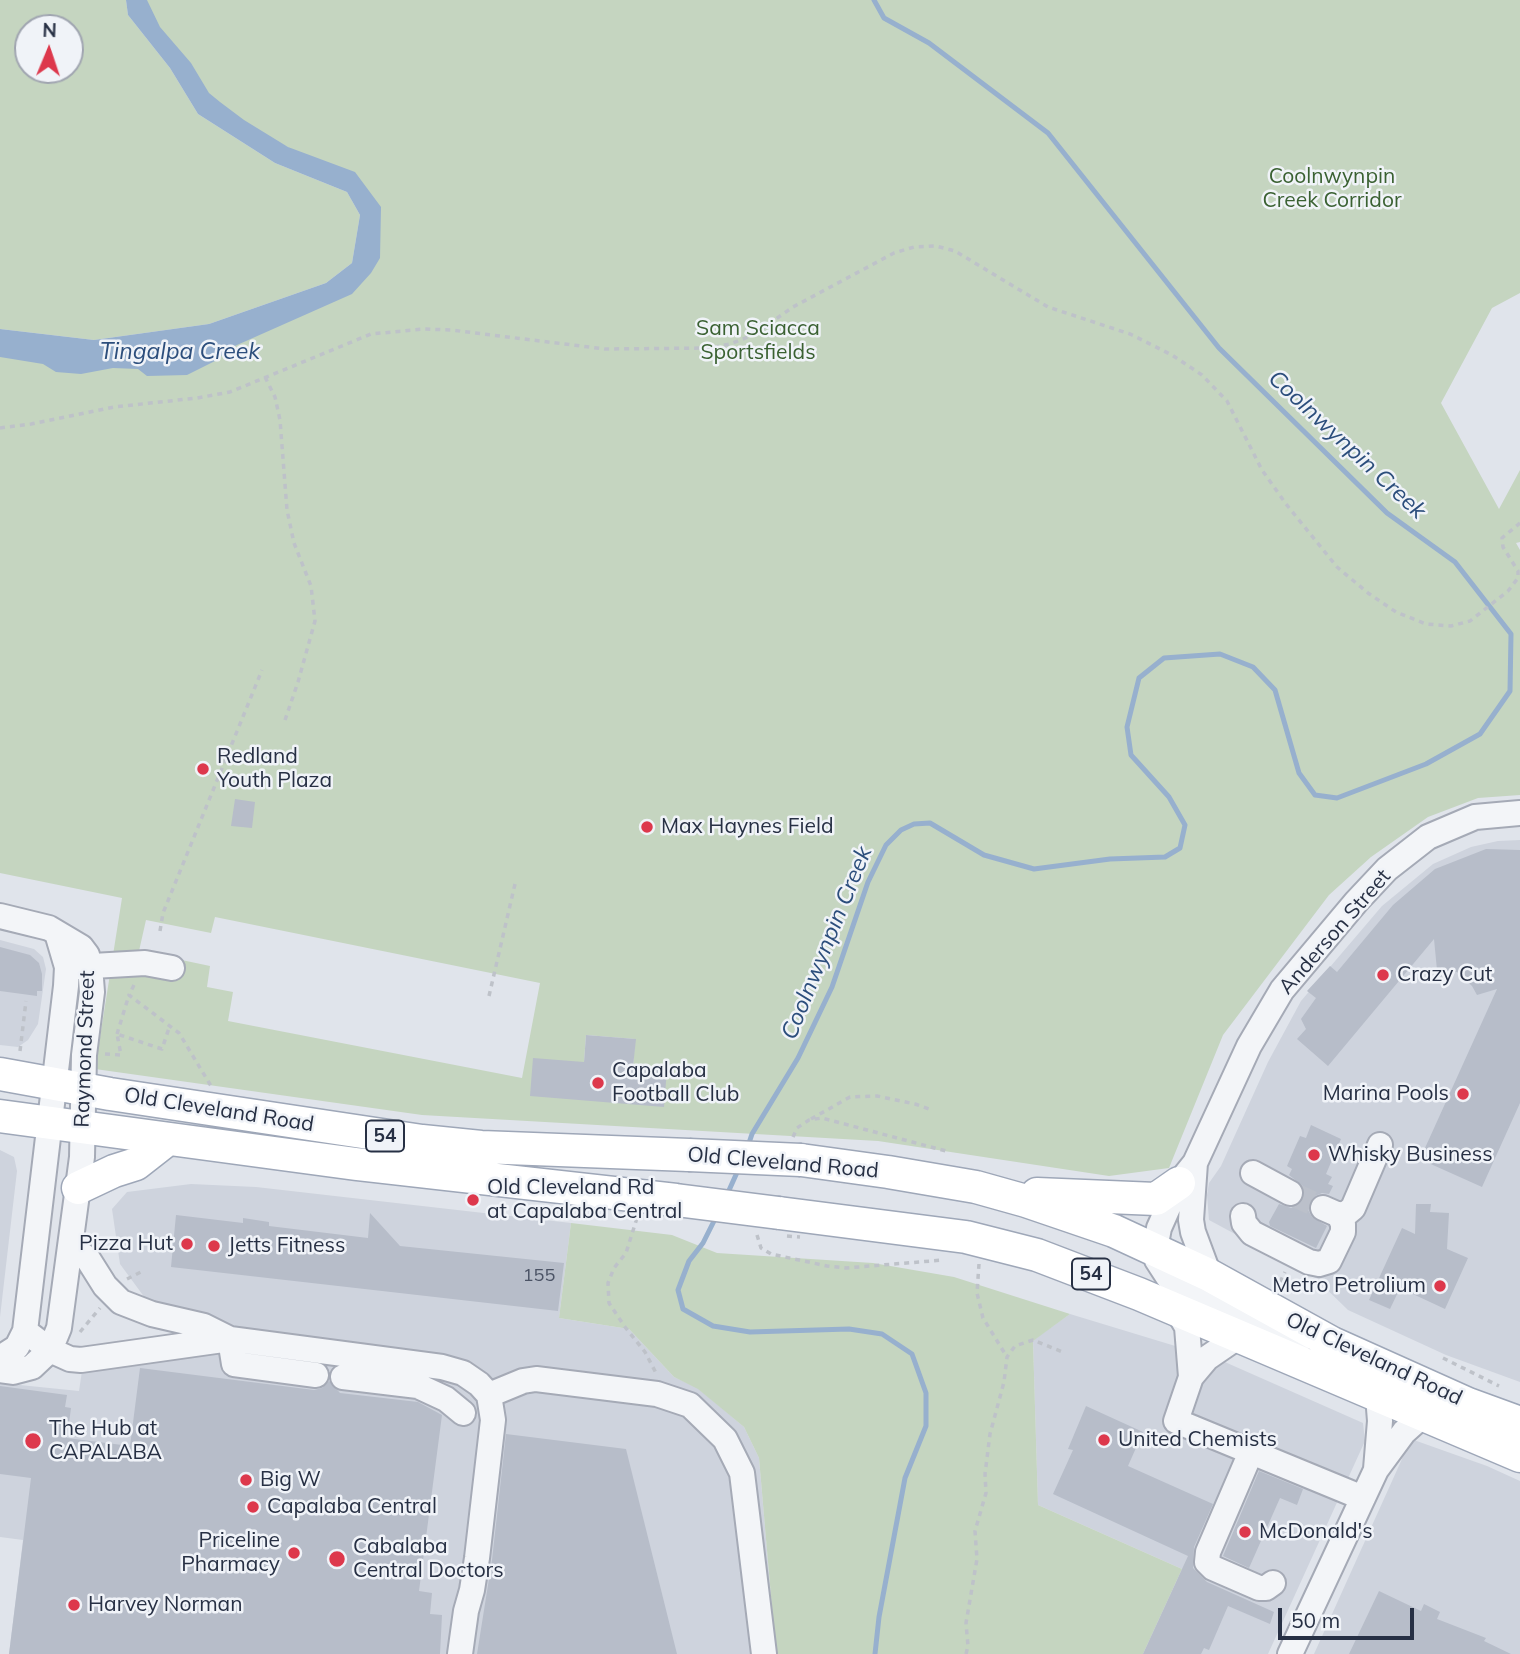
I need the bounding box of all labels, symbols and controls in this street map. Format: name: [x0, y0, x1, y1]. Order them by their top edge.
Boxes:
north arrow: [14, 14, 84, 84]
text: N: [42, 18, 57, 42]
park label: Coolnwynpin Creek Corridor: [1262, 164, 1402, 214]
park label: Sam Sciacca Sportsfields: [696, 316, 820, 366]
water label: Tingalpa Creek: [100, 338, 260, 366]
water label: Coolnwynpin Creek: [1262, 365, 1432, 525]
place label: Redland Youth Plaza: [217, 744, 332, 794]
marker: Redland Youth Plaza: [195, 761, 211, 777]
place label: Max Haynes Field: [661, 814, 834, 840]
marker: Max Haynes Field: [639, 819, 655, 835]
water label: Coolnwynpin Creek: [776, 843, 878, 1043]
street label: Anderson Street: [1274, 864, 1396, 1000]
place label: Crazy Cut: [1397, 962, 1492, 988]
marker: Crazy Cut: [1375, 967, 1391, 983]
street label: Raymond Street: [70, 970, 100, 1128]
place label: Capalaba Football Club: [612, 1058, 739, 1108]
marker: Capalaba Football Club: [590, 1075, 606, 1091]
place label: Marina Pools: [1323, 1081, 1449, 1107]
street label: Old Cleveland Road: [122, 1083, 316, 1137]
marker: Marina Pools: [1455, 1086, 1471, 1102]
road number: 54: [366, 1120, 404, 1152]
street label: Old Cleveland Road: [686, 1142, 880, 1184]
place label: Whisky Business: [1328, 1142, 1493, 1168]
marker: Whisky Business: [1306, 1147, 1322, 1163]
place label: Old Cleveland Rd at Capalaba Central: [487, 1175, 682, 1225]
marker: Old Cleveland Rd at Capalaba Central: [465, 1192, 481, 1208]
place label: Pizza Hut: [79, 1231, 173, 1257]
place label: Jetts Fitness: [228, 1233, 345, 1259]
marker: Pizza Hut: [179, 1236, 195, 1252]
marker: Jetts Fitness: [206, 1238, 222, 1254]
road number: 54: [1072, 1258, 1110, 1290]
house number: 155: [523, 1265, 555, 1287]
place label: Metro Petrolium: [1272, 1273, 1426, 1299]
marker: Metro Petrolium: [1432, 1278, 1448, 1294]
street label: Old Cleveland Road: [1282, 1307, 1466, 1411]
place label: The Hub at CAPALABA: [49, 1416, 162, 1466]
place label: United Chemists: [1118, 1427, 1277, 1453]
marker: The Hub at CAPALABA: [23, 1431, 43, 1451]
marker: United Chemists: [1096, 1432, 1112, 1448]
place label: Big W: [260, 1467, 321, 1493]
marker: Big W: [238, 1472, 254, 1488]
place label: Capalaba Central: [267, 1494, 437, 1520]
marker: Capalaba Central: [245, 1499, 261, 1515]
place label: McDonald's: [1259, 1519, 1373, 1545]
marker: McDonald's: [1237, 1524, 1253, 1540]
place label: Priceline Pharmacy: [181, 1528, 280, 1578]
place label: Cabalaba Central Doctors: [353, 1534, 504, 1584]
marker: Priceline Pharmacy: [286, 1545, 302, 1561]
marker: Cabalaba Central Doctors: [327, 1549, 347, 1569]
place label: Harvey Norman: [88, 1592, 243, 1618]
scale bar: [1282, 1594, 1418, 1638]
marker: Harvey Norman: [66, 1597, 82, 1613]
text: 50 m: [1291, 1607, 1340, 1633]

